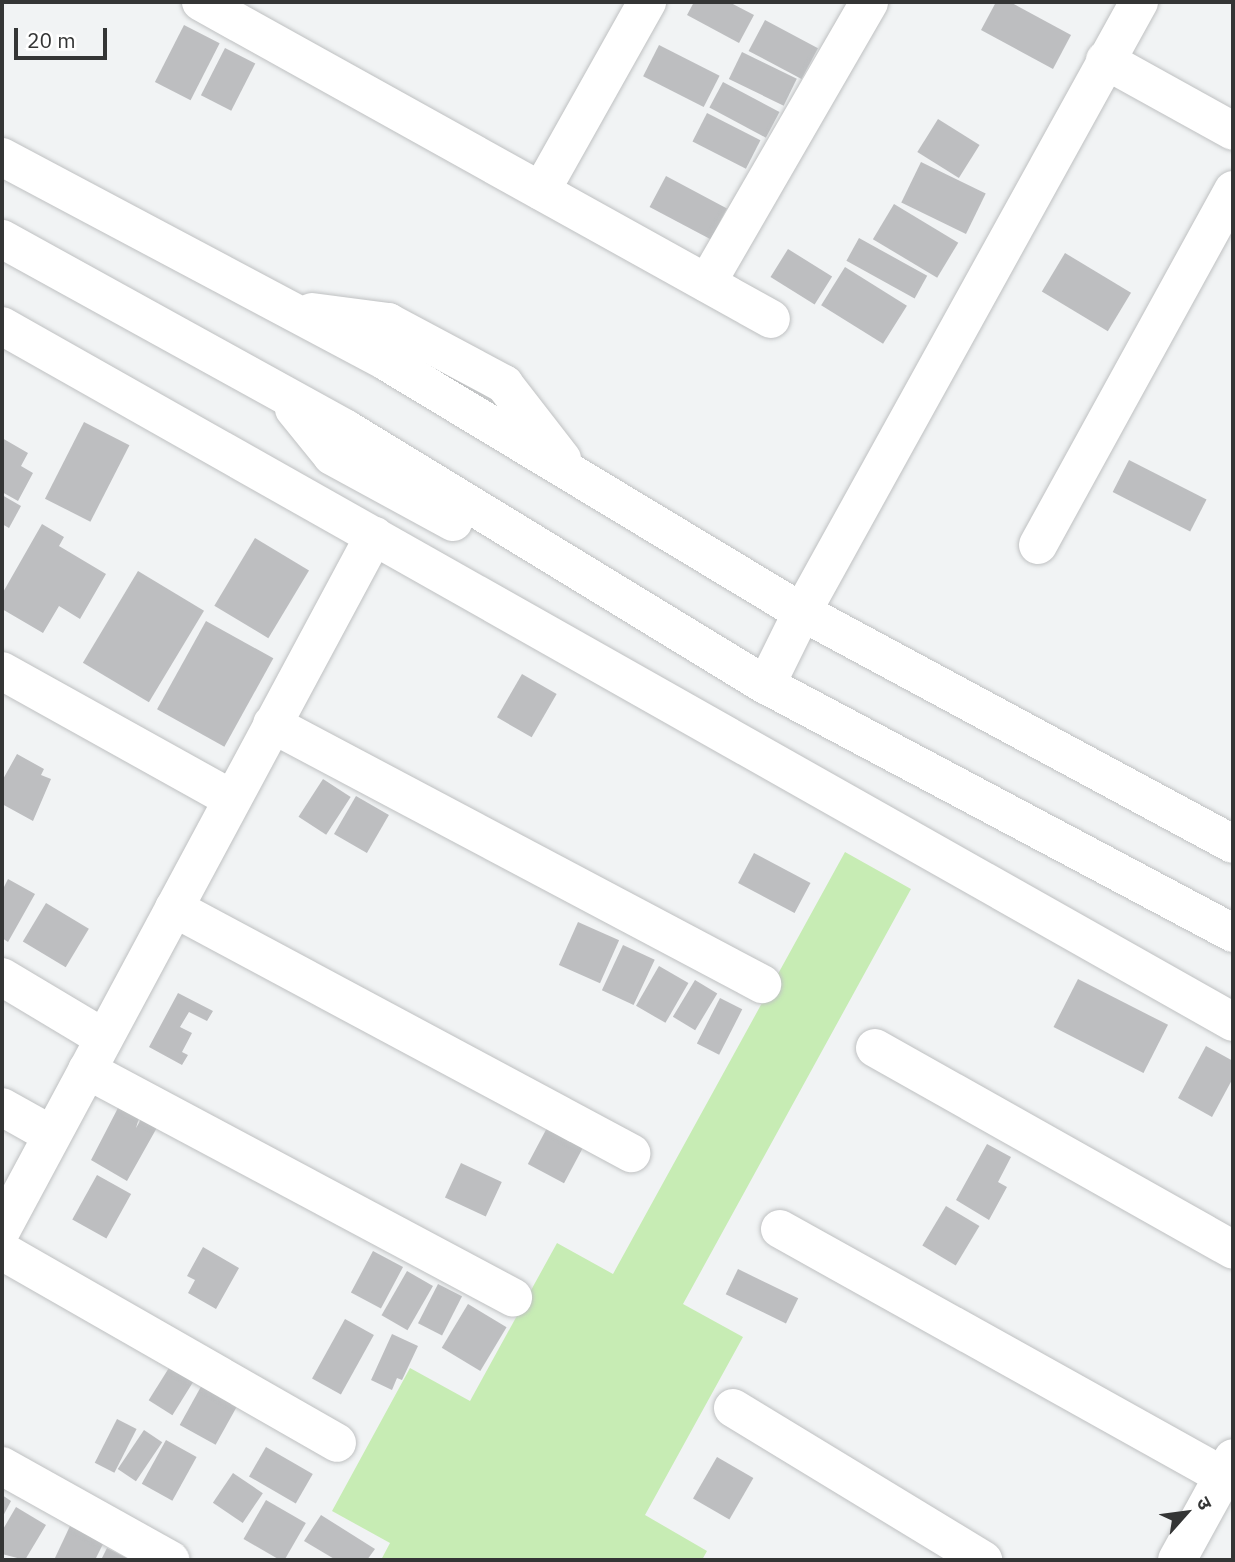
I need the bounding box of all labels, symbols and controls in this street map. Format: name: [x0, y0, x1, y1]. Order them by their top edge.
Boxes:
scale bar: [18, 14, 110, 58]
text: 20 m: [27, 26, 76, 54]
north arrow: [1151, 1478, 1221, 1548]
text: उ: [1191, 1493, 1218, 1514]

